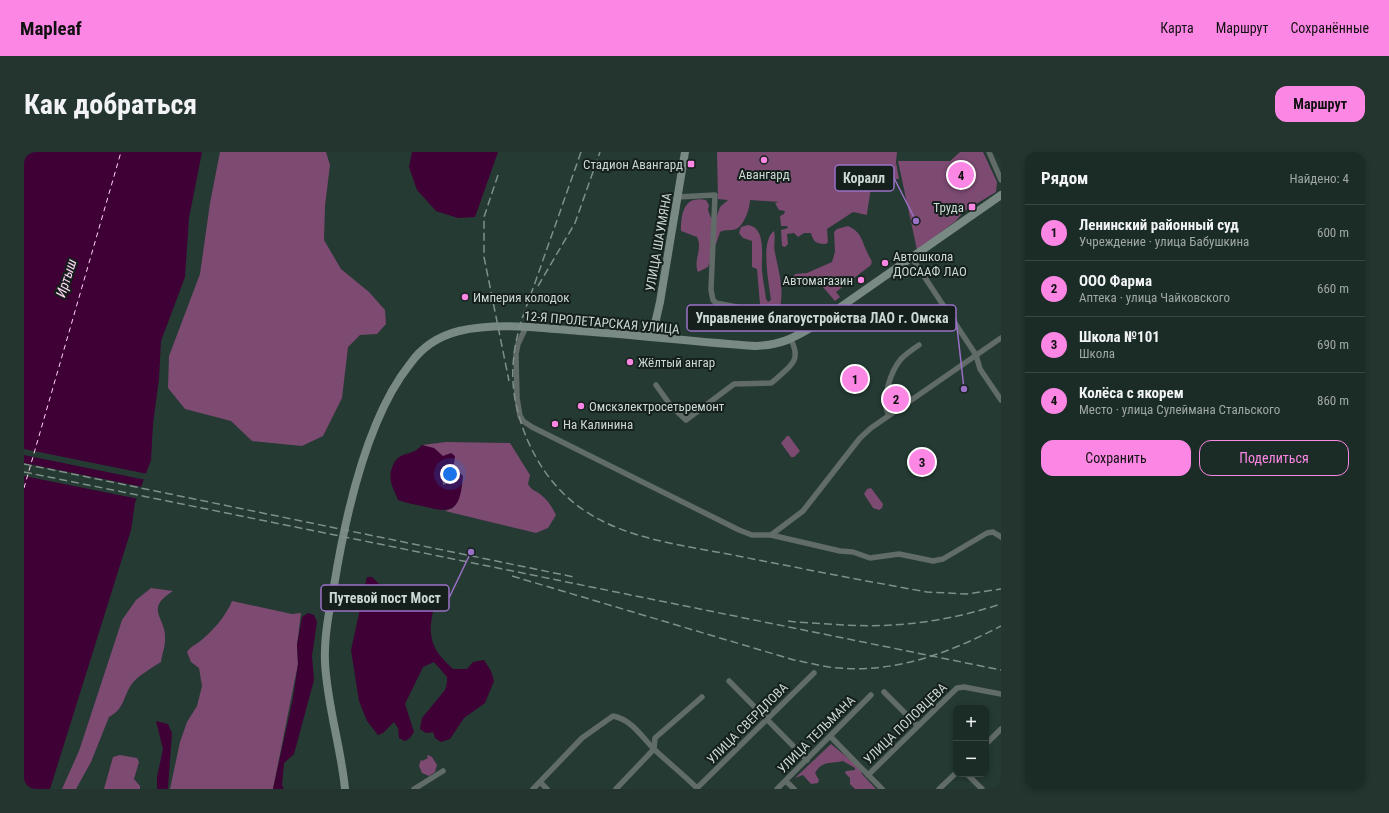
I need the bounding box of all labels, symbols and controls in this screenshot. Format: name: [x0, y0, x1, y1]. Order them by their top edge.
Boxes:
text: Mapleaf: [20, 17, 82, 40]
text: Карта: [1160, 20, 1194, 36]
text: Маршрут: [1216, 20, 1268, 36]
text: Сохранённые: [1290, 20, 1369, 36]
button: Маршрут: [1275, 86, 1365, 122]
text: Как добраться: [24, 88, 197, 121]
marker: Авангард: [759, 155, 769, 165]
place label: Стадион Авангард: [583, 157, 683, 172]
marker: Стадион Авангард: [686, 159, 696, 169]
pin: 4: [948, 160, 974, 190]
callout: Коралл: [835, 165, 894, 191]
place label: Авангард: [738, 167, 790, 182]
text: Рядом: [1041, 168, 1088, 188]
text: Коралл: [843, 170, 885, 186]
text: Найдено: 4: [1289, 171, 1349, 186]
street label: УЛИЦА ШАУМЯНА: [642, 191, 675, 293]
place label: Труда: [933, 200, 964, 215]
marker: Труда: [967, 202, 977, 212]
text: Ленинский районный суд: [1079, 216, 1239, 234]
text: 1: [1051, 225, 1057, 240]
text: 600 m: [1317, 225, 1349, 240]
text: Учреждение · улица Бабушкина: [1079, 234, 1249, 249]
place label: Автошкола ДОСААФ ЛАО: [893, 249, 967, 279]
water label: Иртыш: [52, 256, 80, 299]
marker: Автошкола ДОСААФ ЛАО: [880, 258, 890, 268]
text: ООО Фарма: [1079, 272, 1152, 290]
place label: Автомагазин: [783, 273, 853, 288]
marker: Автомагазин: [856, 275, 866, 285]
text: 2: [1051, 281, 1057, 296]
text: 660 m: [1317, 281, 1349, 296]
place label: Империя колодок: [473, 290, 570, 305]
text: Аптека · улица Чайковского: [1079, 290, 1230, 305]
marker: Империя колодок: [460, 292, 470, 302]
callout: Управление благоустройства ЛАО г. Омска: [687, 305, 956, 331]
street label: 12-Я ПРОЛЕТАРСКАЯ УЛИЦА: [524, 308, 681, 337]
text: Управление благоустройства ЛАО г. Омска: [695, 310, 949, 326]
text: Школа №101: [1079, 328, 1160, 346]
text: 3: [1051, 337, 1057, 352]
text: 690 m: [1317, 337, 1349, 352]
text: Школа: [1079, 346, 1115, 361]
place label: Жёлтый ангар: [638, 355, 715, 370]
marker: Жёлтый ангар: [625, 357, 635, 367]
pin: 1: [842, 364, 868, 394]
pin: 2: [883, 384, 909, 414]
text: Колёса с якорем: [1079, 384, 1184, 402]
text: 4: [1051, 393, 1057, 408]
text: 860 m: [1317, 393, 1349, 408]
place label: Омскэлектросетьремонт: [589, 399, 725, 414]
marker: Омскэлектросетьремонт: [576, 401, 586, 411]
text: Место · улица Сулеймана Стальского: [1079, 402, 1280, 417]
place label: На Калинина: [563, 417, 633, 432]
marker: На Калинина: [550, 419, 560, 429]
button: Сохранить: [1041, 440, 1191, 476]
button: Поделиться: [1199, 440, 1349, 476]
pin: 3: [909, 447, 935, 477]
your location: [440, 464, 460, 484]
callout: Путевой пост Мост: [321, 585, 449, 611]
text: Путевой пост Мост: [329, 590, 442, 606]
street label: УЛИЦА СВЕРДЛОВА: [704, 679, 791, 767]
street label: УЛИЦА ПОЛОВЦЕВА: [861, 680, 950, 767]
street label: УЛИЦА ТЕЛЬМАНА: [775, 692, 858, 776]
map controls: [953, 705, 989, 777]
button: +: [953, 705, 989, 741]
button: −: [953, 741, 989, 777]

